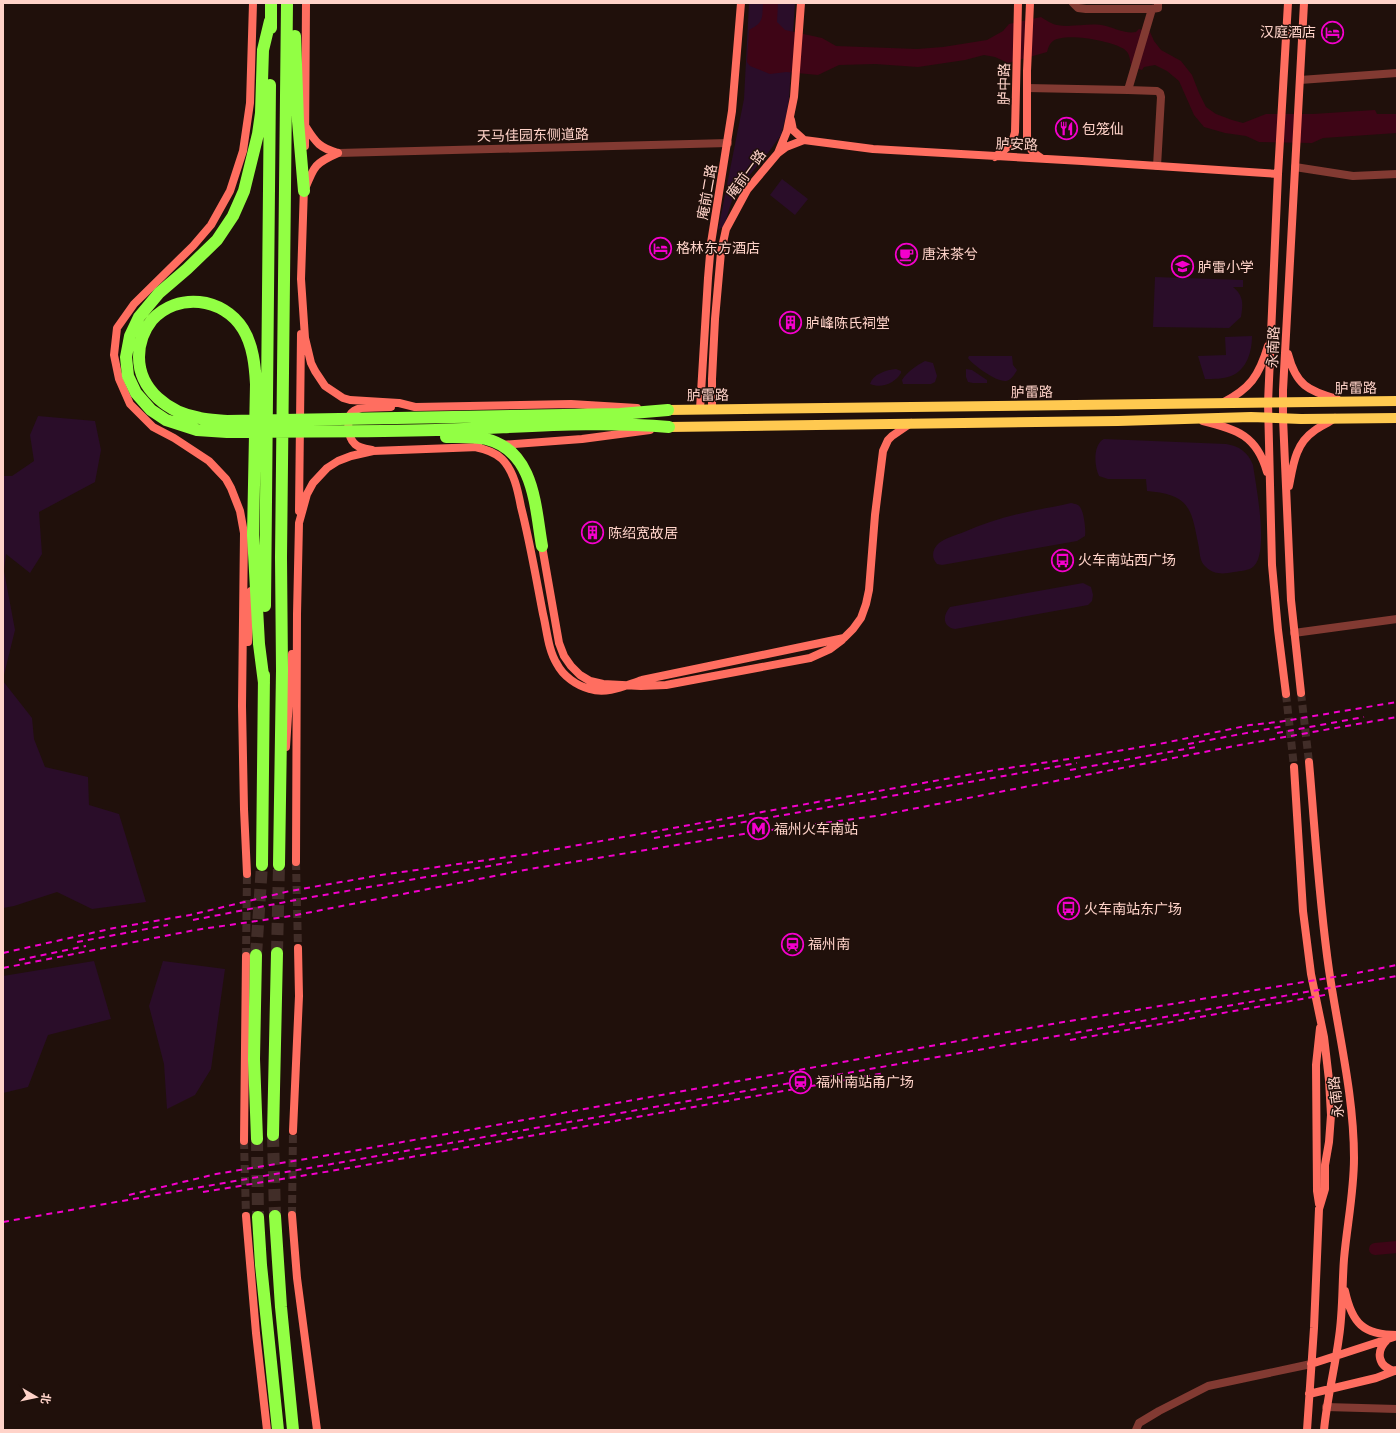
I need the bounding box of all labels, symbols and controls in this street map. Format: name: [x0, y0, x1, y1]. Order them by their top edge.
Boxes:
hotel icon: 汉庭酒店: [1319, 19, 1345, 45]
place label: 汉庭酒店: [1260, 22, 1316, 42]
street label: 胪中路: [994, 63, 1014, 105]
restaurant icon: 包笼仙: [1053, 116, 1079, 142]
place label: 包笼仙: [1082, 119, 1124, 139]
street label: 天马佳园东侧道路: [477, 124, 589, 146]
street label: 胪安路: [996, 133, 1038, 155]
street label: 庵前一路: [721, 145, 771, 203]
street label: 庵前二路: [692, 163, 722, 221]
hotel icon: 格林东方酒店: [647, 235, 673, 261]
place label: 格林东方酒店: [676, 238, 760, 258]
cafe icon: 唐沫茶兮: [893, 241, 919, 267]
place label: 唐沫茶兮: [922, 244, 978, 264]
school or university icon: 胪雷小学: [1170, 254, 1196, 280]
place label: 胪雷小学: [1198, 257, 1254, 277]
building icon: 胪峰陈氏祠堂: [778, 310, 804, 336]
place label: 胪峰陈氏祠堂: [806, 313, 890, 333]
street label: 永南路: [1262, 326, 1284, 368]
street label: 胪雷路: [1335, 378, 1377, 398]
street label: 胪雷路: [1011, 382, 1053, 402]
street label: 胪雷路: [687, 385, 729, 405]
building icon: 陈绍宽故居: [579, 520, 605, 546]
place label: 陈绍宽故居: [608, 523, 678, 543]
bus stop icon: 火车南站西广场: [1050, 547, 1076, 573]
place label: 火车南站西广场: [1078, 550, 1176, 570]
metro station icon: 福州火车南站: [745, 816, 771, 842]
place label: 福州火车南站: [774, 819, 858, 839]
bus stop icon: 火车南站东广场: [1055, 896, 1081, 922]
place label: 火车南站东广场: [1084, 899, 1182, 919]
station icon: 福州南: [779, 931, 805, 957]
place label: 福州南: [808, 934, 850, 954]
station icon: 福州南站甬广场: [787, 1069, 813, 1095]
place label: 福州南站甬广场: [816, 1072, 914, 1092]
street label: 永南路: [1324, 1075, 1348, 1119]
north arrow: [16, 1377, 56, 1417]
text: 北: [37, 1392, 55, 1405]

